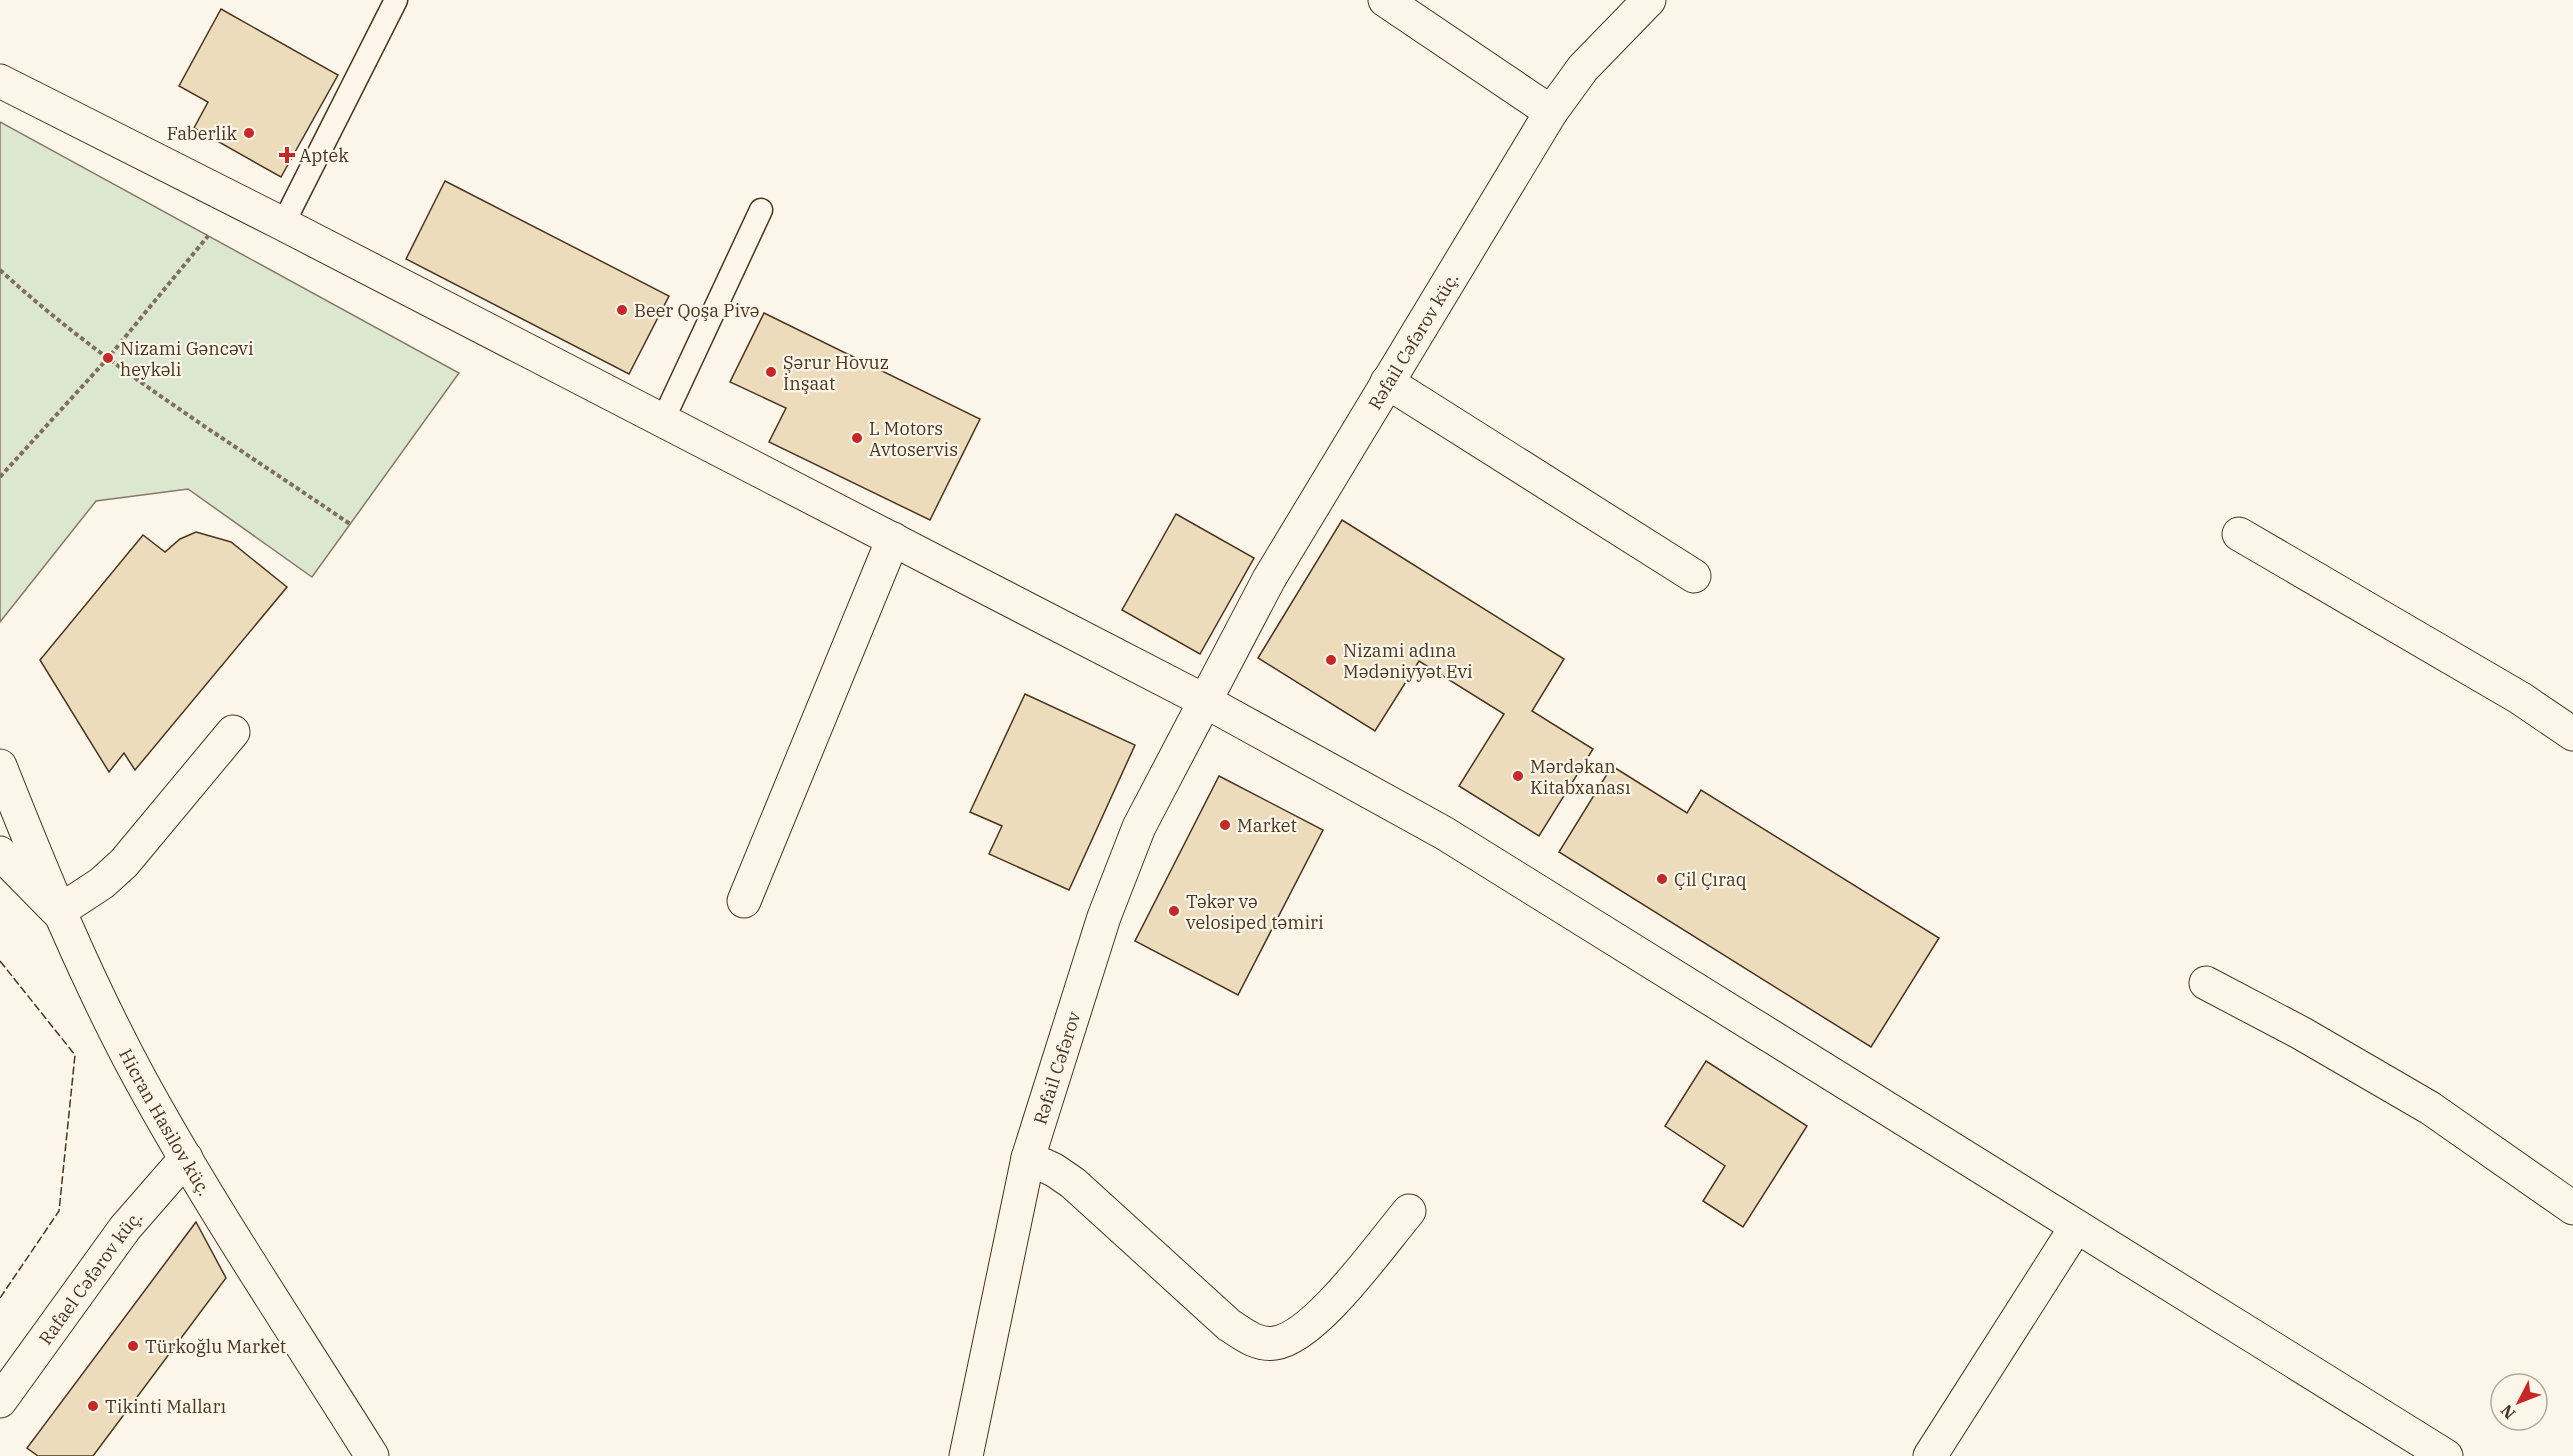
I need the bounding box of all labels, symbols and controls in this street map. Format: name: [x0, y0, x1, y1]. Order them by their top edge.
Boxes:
place label: Faberlik: [167, 122, 237, 145]
marker: Faberlik: [242, 126, 256, 140]
place label: Aptek: [299, 144, 349, 167]
marker: Aptek: [280, 148, 294, 162]
street label: Rəfail Cəfərov küç.: [1363, 268, 1463, 414]
place label: Beer Qoşa Pivə: [634, 299, 759, 322]
marker: Beer Qoşa Pivə: [615, 303, 629, 317]
place label: Nizami Gəncəvi heykəli: [120, 337, 254, 381]
marker: Nizami Gəncəvi heykəli: [101, 351, 115, 365]
place label: Şərur Hovuz İnşaat: [783, 351, 889, 395]
marker: Şərur Hovuz İnşaat: [764, 365, 778, 379]
place label: L Motors Avtoservis: [869, 417, 958, 461]
marker: L Motors Avtoservis: [850, 431, 864, 445]
place label: Nizami adına Mədəniyyət Evi: [1343, 639, 1473, 683]
marker: Nizami adına Mədəniyyət Evi: [1324, 653, 1338, 667]
place label: Mərdəkan Kitabxanası: [1530, 755, 1631, 799]
marker: Mərdəkan Kitabxanası: [1511, 769, 1525, 783]
place label: Market: [1237, 814, 1297, 837]
marker: Market: [1218, 818, 1232, 832]
place label: Çil Çıraq: [1674, 868, 1747, 891]
marker: Çil Çıraq: [1655, 872, 1669, 886]
place label: Təkər və velosiped təmiri: [1186, 890, 1324, 934]
marker: Təkər və velosiped təmiri: [1167, 904, 1181, 918]
street label: Rəfail Cəfərov: [1028, 1008, 1085, 1127]
street label: Hicran Hasilov küç.: [114, 1045, 216, 1200]
street label: Rafael Cəfərov küç.: [33, 1205, 147, 1349]
place label: Türkoğlu Market: [145, 1335, 286, 1358]
marker: Türkoğlu Market: [126, 1339, 140, 1353]
north arrow: [2489, 1372, 2549, 1432]
place label: Tikinti Malları: [105, 1395, 226, 1418]
marker: Tikinti Malları: [86, 1399, 100, 1413]
text: N: [2496, 1401, 2520, 1423]

